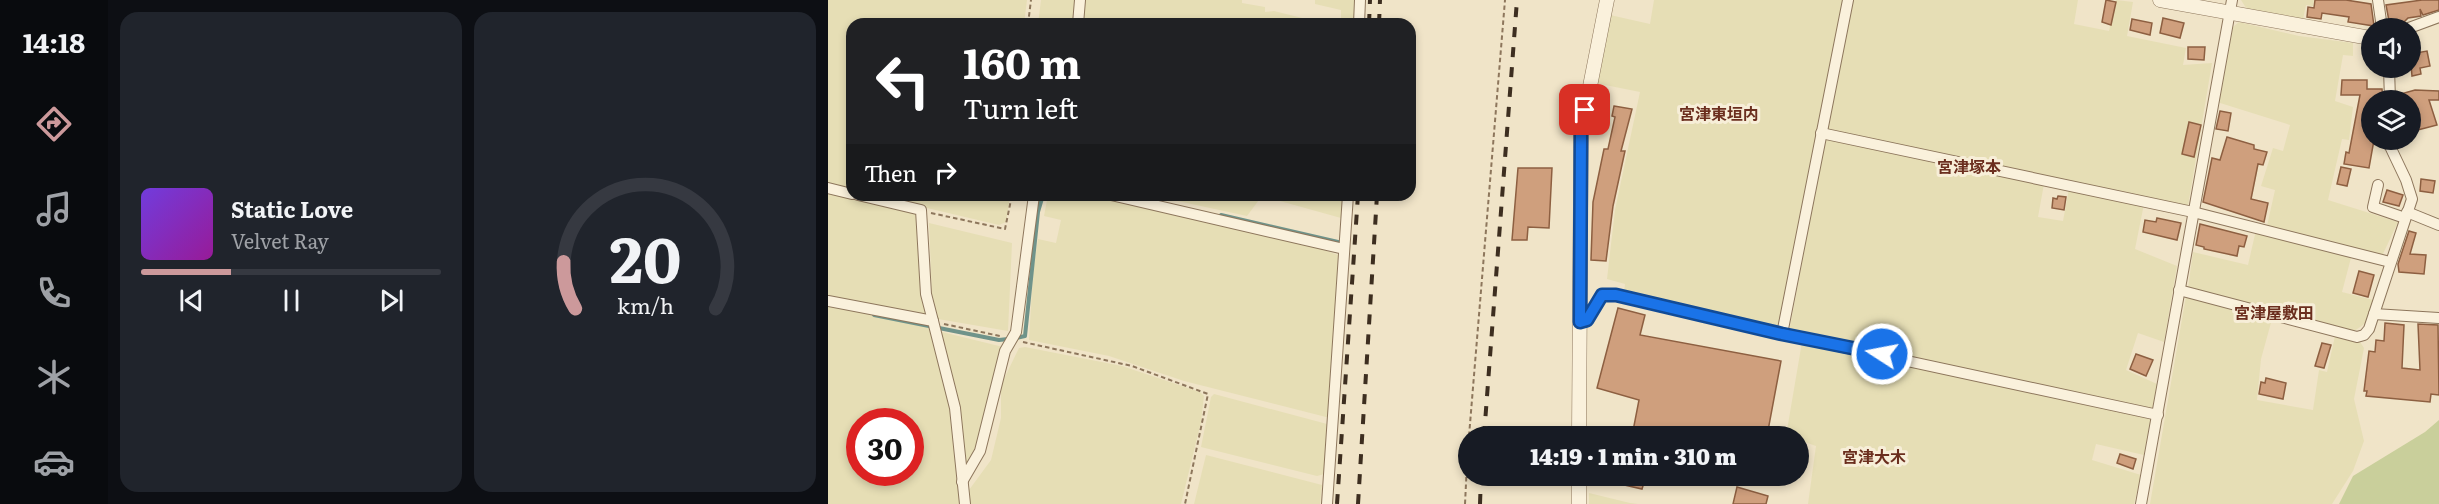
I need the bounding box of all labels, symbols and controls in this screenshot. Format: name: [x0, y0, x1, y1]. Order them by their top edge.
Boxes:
map controls: [2361, 18, 2421, 150]
button: sound: [2361, 18, 2421, 78]
text: 14:18: [23, 21, 85, 61]
text: 160 m: [963, 30, 1081, 92]
icon: left: [864, 42, 942, 120]
pin: [1559, 84, 1610, 135]
text: Turn left: [963, 87, 1078, 127]
button: layers: [2361, 90, 2421, 150]
icon: arrive: [1568, 93, 1601, 126]
district label: 宮津東垣内: [1679, 101, 1759, 125]
icon: directions: [33, 103, 75, 145]
district label: 宮津塚本: [1937, 154, 2001, 178]
text: Then: [864, 156, 917, 189]
icon: right: [929, 156, 962, 189]
icon: music: [33, 188, 75, 230]
text: Static Love: [231, 192, 353, 225]
text: 20: [609, 210, 681, 302]
text: Velvet Ray: [231, 225, 329, 255]
icon: phone: [33, 272, 75, 314]
icon: previous: [175, 284, 208, 317]
icon: pause: [275, 284, 308, 317]
icon: next: [375, 284, 408, 317]
text: km/h: [616, 289, 674, 321]
district label: 宮津屋敷田: [2234, 300, 2314, 324]
position arrow: [1850, 322, 1914, 386]
icon: climate: [33, 356, 75, 398]
speed limit sign: 30: [846, 408, 924, 486]
text: 14:19 · 1 min · 310 m: [1530, 439, 1737, 472]
icon: car: [33, 441, 75, 483]
district label: 宮津大木: [1842, 444, 1906, 468]

